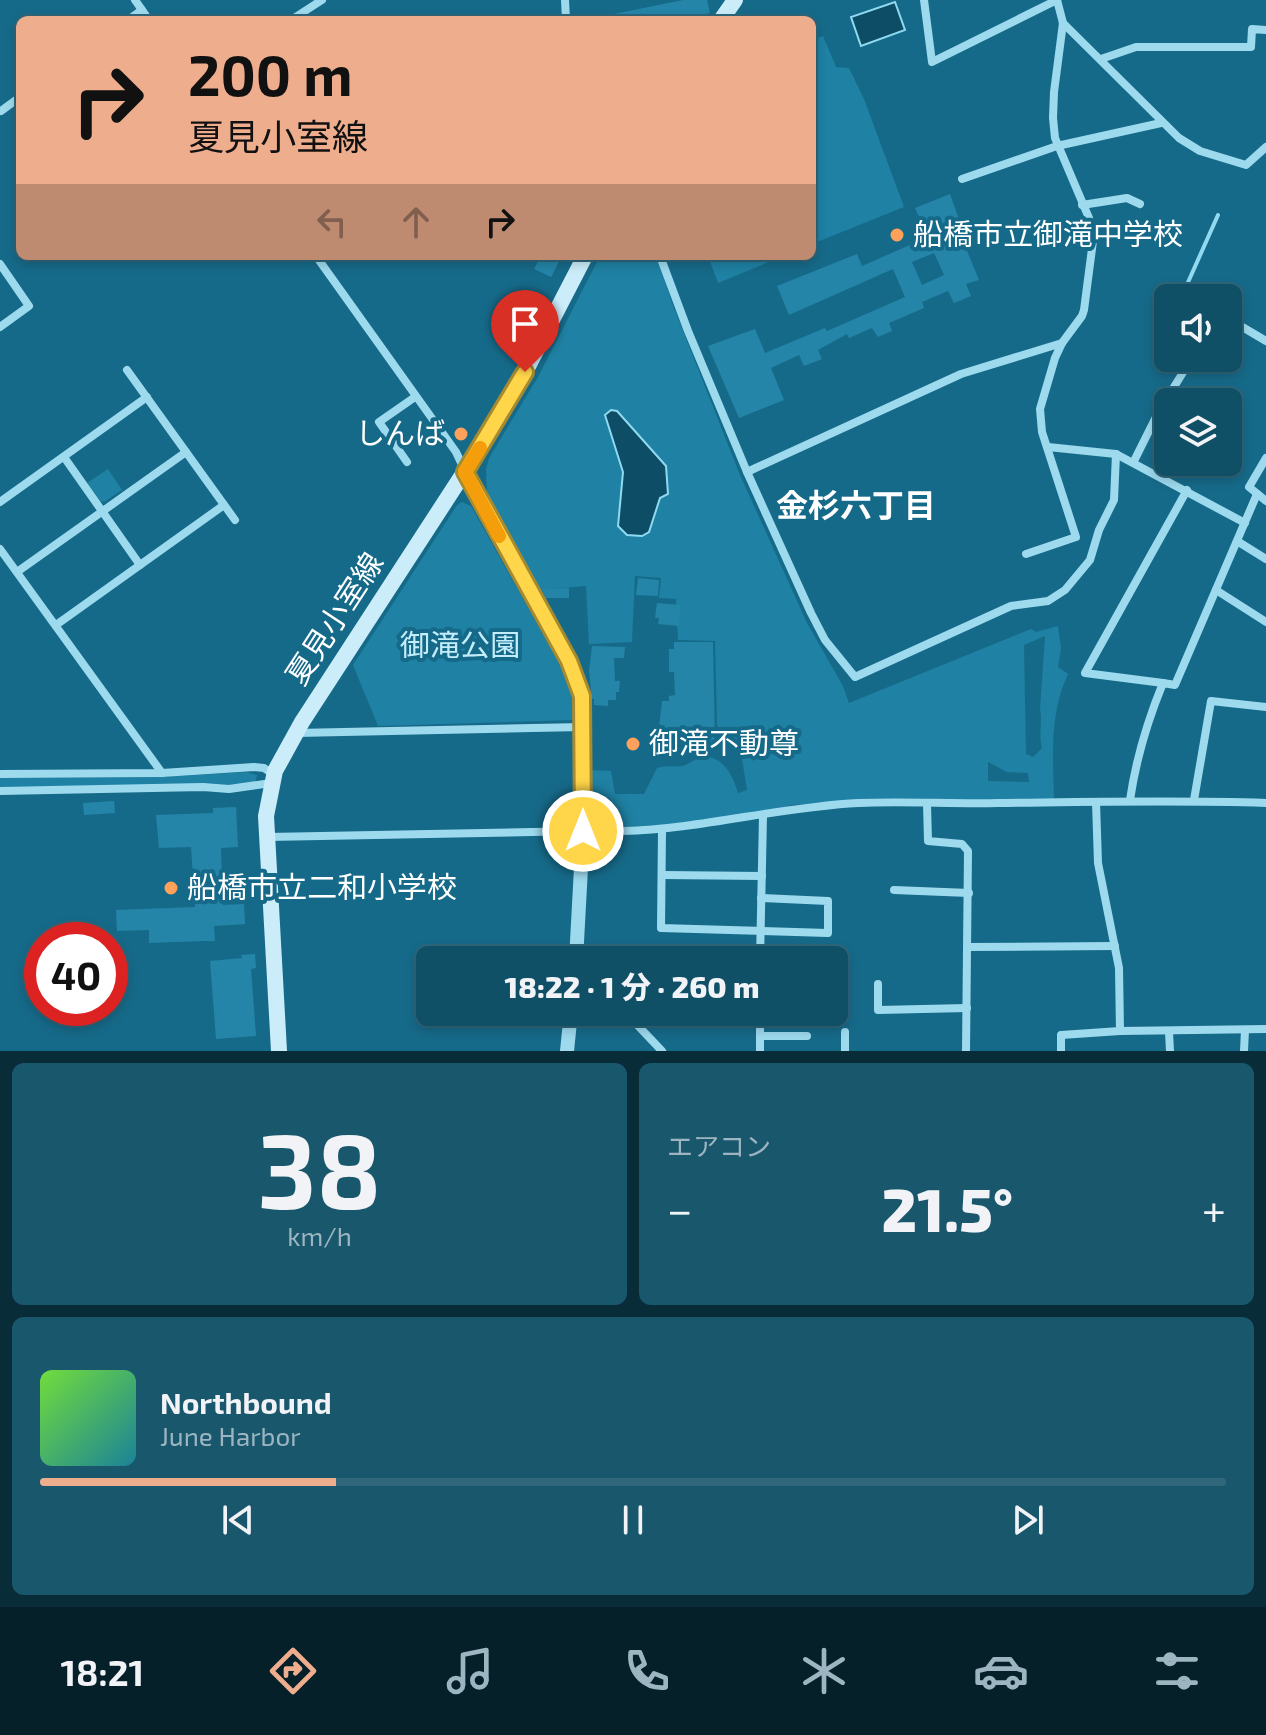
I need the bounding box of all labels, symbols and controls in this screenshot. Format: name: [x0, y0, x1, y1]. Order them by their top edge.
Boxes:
text: 200 m: [188, 40, 353, 107]
icon: right: [56, 48, 160, 152]
text: 夏見小室線: [188, 114, 368, 157]
icon: left: [310, 200, 354, 244]
icon: ahead: [394, 200, 438, 244]
icon: right: [478, 200, 522, 244]
place label: 船橋市立御滝中学校: [913, 215, 1183, 251]
marker: 船橋市立御滝中学校: [888, 226, 906, 244]
map controls: [1154, 284, 1242, 476]
button: sound: [1154, 284, 1242, 372]
pin: [491, 290, 559, 372]
icon: arrive: [503, 302, 547, 346]
button: layers: [1154, 388, 1242, 476]
place label: しんば: [355, 414, 445, 450]
marker: しんば: [452, 425, 470, 443]
district label: 金杉六丁目: [776, 485, 936, 523]
street label: 夏見小室線: [277, 545, 389, 691]
park label: 御滝公園: [400, 626, 520, 662]
place label: 御滝不動尊: [649, 724, 799, 760]
marker: 御滝不動尊: [624, 735, 642, 753]
position arrow: [541, 789, 625, 873]
place label: 船橋市立二和小学校: [187, 868, 457, 904]
marker: 船橋市立二和小学校: [162, 879, 180, 897]
speed limit sign: 40: [24, 922, 128, 1026]
text: 18:22 · 1 分 · 260 m: [505, 968, 759, 1004]
text: 38: [258, 1105, 381, 1230]
text: エアコン: [667, 1130, 771, 1161]
text: 21.5°: [882, 1172, 1013, 1244]
text: −: [667, 1182, 693, 1235]
text: +: [1202, 1182, 1226, 1235]
text: km/h: [287, 1220, 352, 1251]
text: Northbound: [160, 1384, 332, 1420]
text: June Harbor: [160, 1420, 301, 1451]
icon: previous: [216, 1498, 260, 1542]
icon: pause: [611, 1498, 655, 1542]
icon: next: [1006, 1498, 1050, 1542]
icon: directions: [265, 1643, 321, 1699]
icon: music: [442, 1643, 498, 1699]
icon: phone: [619, 1643, 675, 1699]
icon: climate: [796, 1643, 852, 1699]
icon: car: [973, 1643, 1029, 1699]
icon: filters: [1149, 1643, 1205, 1699]
text: 18:21: [60, 1650, 144, 1693]

